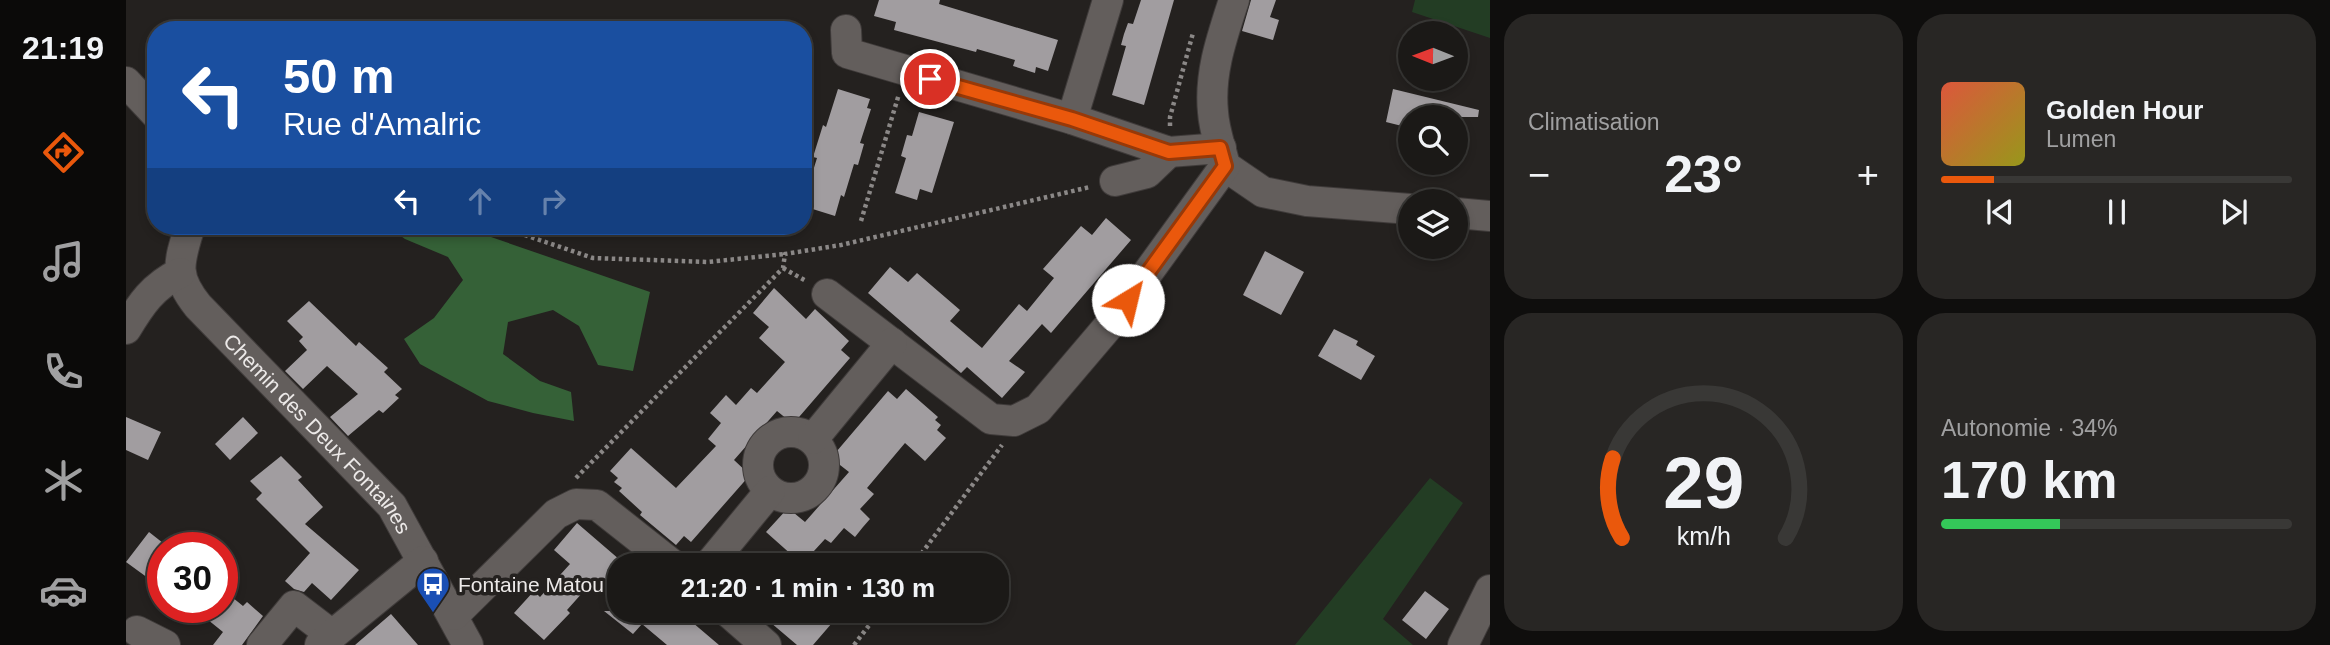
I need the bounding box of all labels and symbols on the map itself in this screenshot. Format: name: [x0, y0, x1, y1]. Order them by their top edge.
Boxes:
north arrow: [1398, 21, 1468, 91]
pin: [900, 49, 960, 109]
position arrow: [1091, 263, 1165, 337]
street label: Chemin des Deux Fontaines: [219, 329, 416, 537]
speed limit sign: 30: [147, 532, 238, 623]
bus stop icon: Fontaine Matou: [414, 565, 452, 614]
place label: Fontaine Matou: [458, 573, 604, 596]

